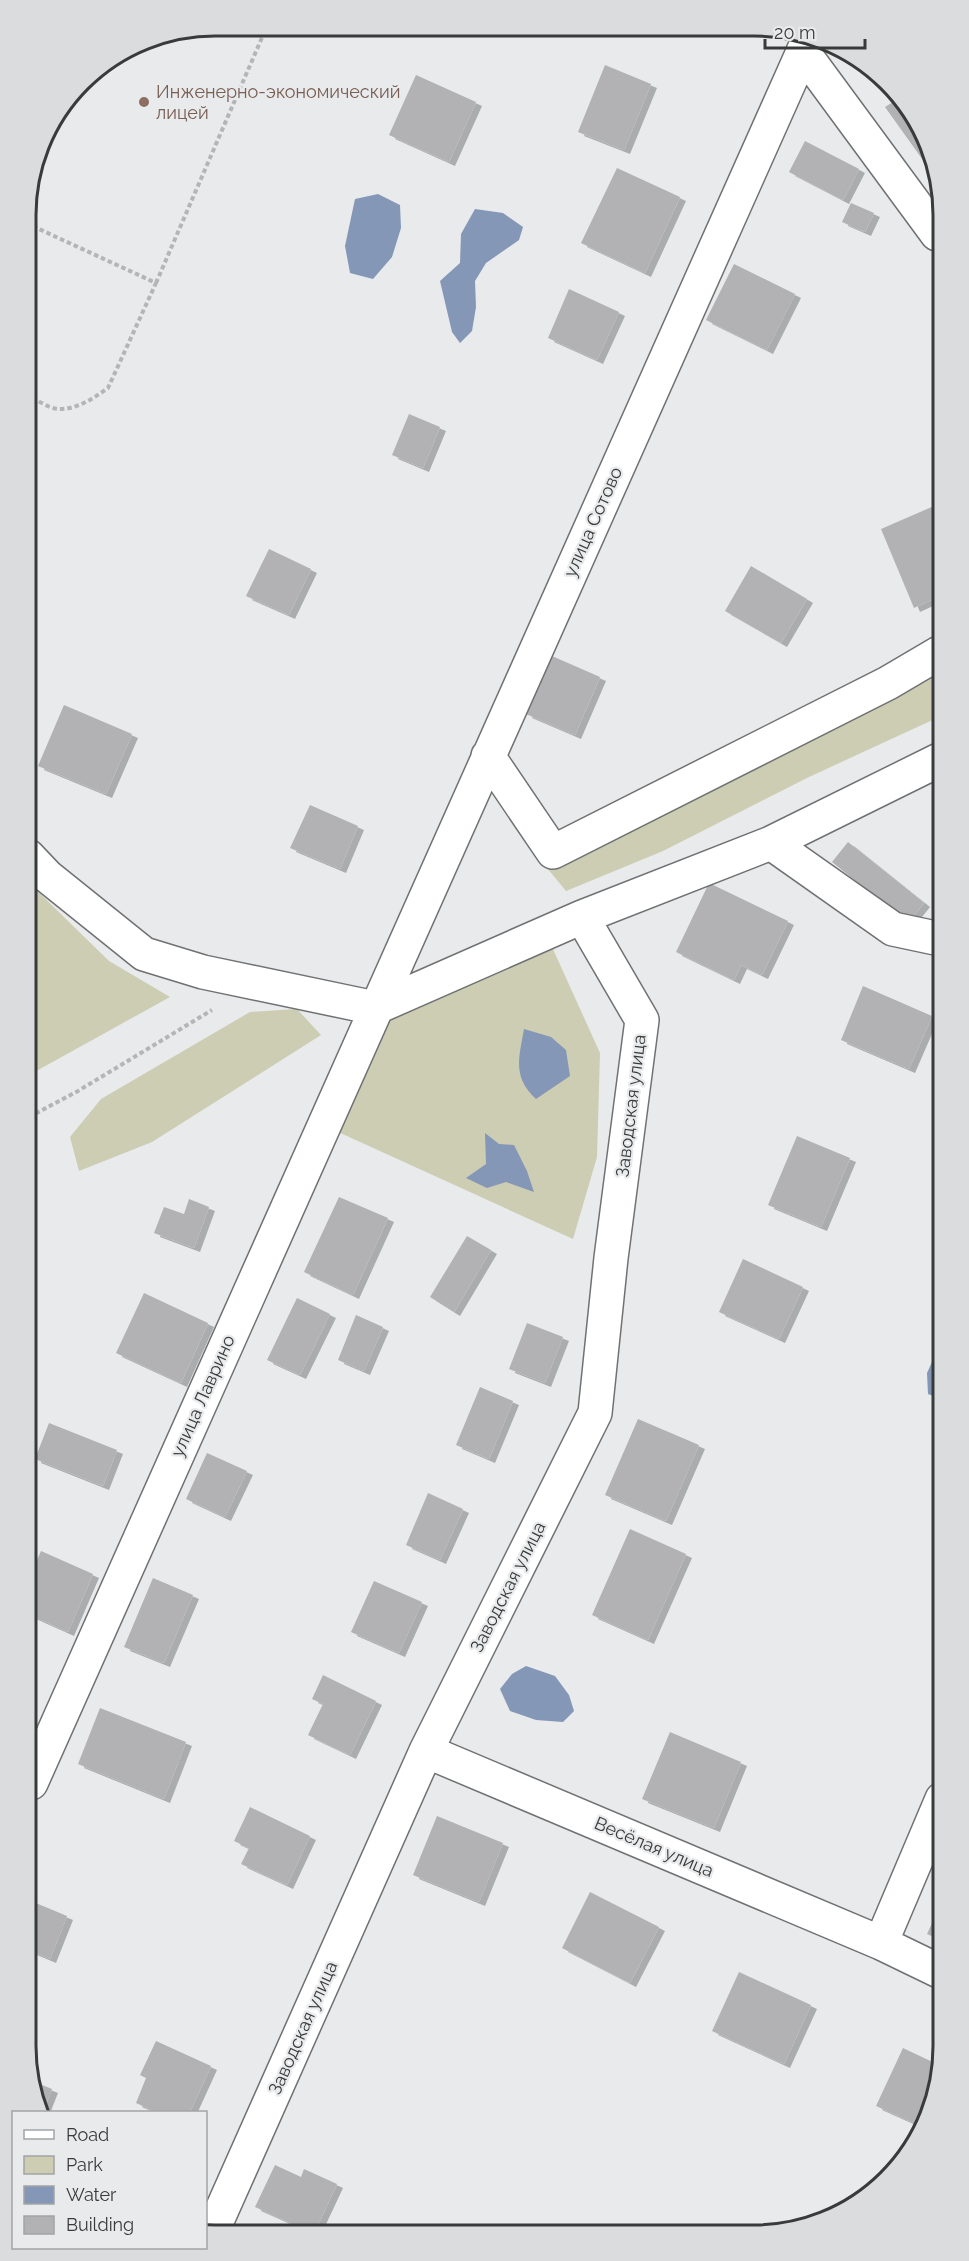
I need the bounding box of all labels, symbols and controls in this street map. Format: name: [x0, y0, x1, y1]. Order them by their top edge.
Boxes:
scale bar: [765, 12, 866, 50]
text: 20 m: [774, 22, 816, 43]
place label: Инженерно-экономический лицей: [156, 81, 400, 123]
marker: Инженерно-экономический лицей: [137, 95, 151, 109]
street label: улица Сотово: [559, 463, 626, 580]
street label: Заводская улица: [611, 1033, 650, 1179]
street label: улица Лаврино: [166, 1331, 239, 1460]
street label: Заводская улица: [466, 1518, 550, 1656]
street label: Весёлая улица: [591, 1812, 717, 1881]
street label: Заводская улица: [264, 1958, 341, 2098]
legend: [12, 2111, 207, 2249]
text: Road: [66, 2124, 109, 2145]
text: Park: [66, 2154, 103, 2175]
text: Water: [66, 2184, 117, 2205]
text: Building: [66, 2214, 134, 2235]

